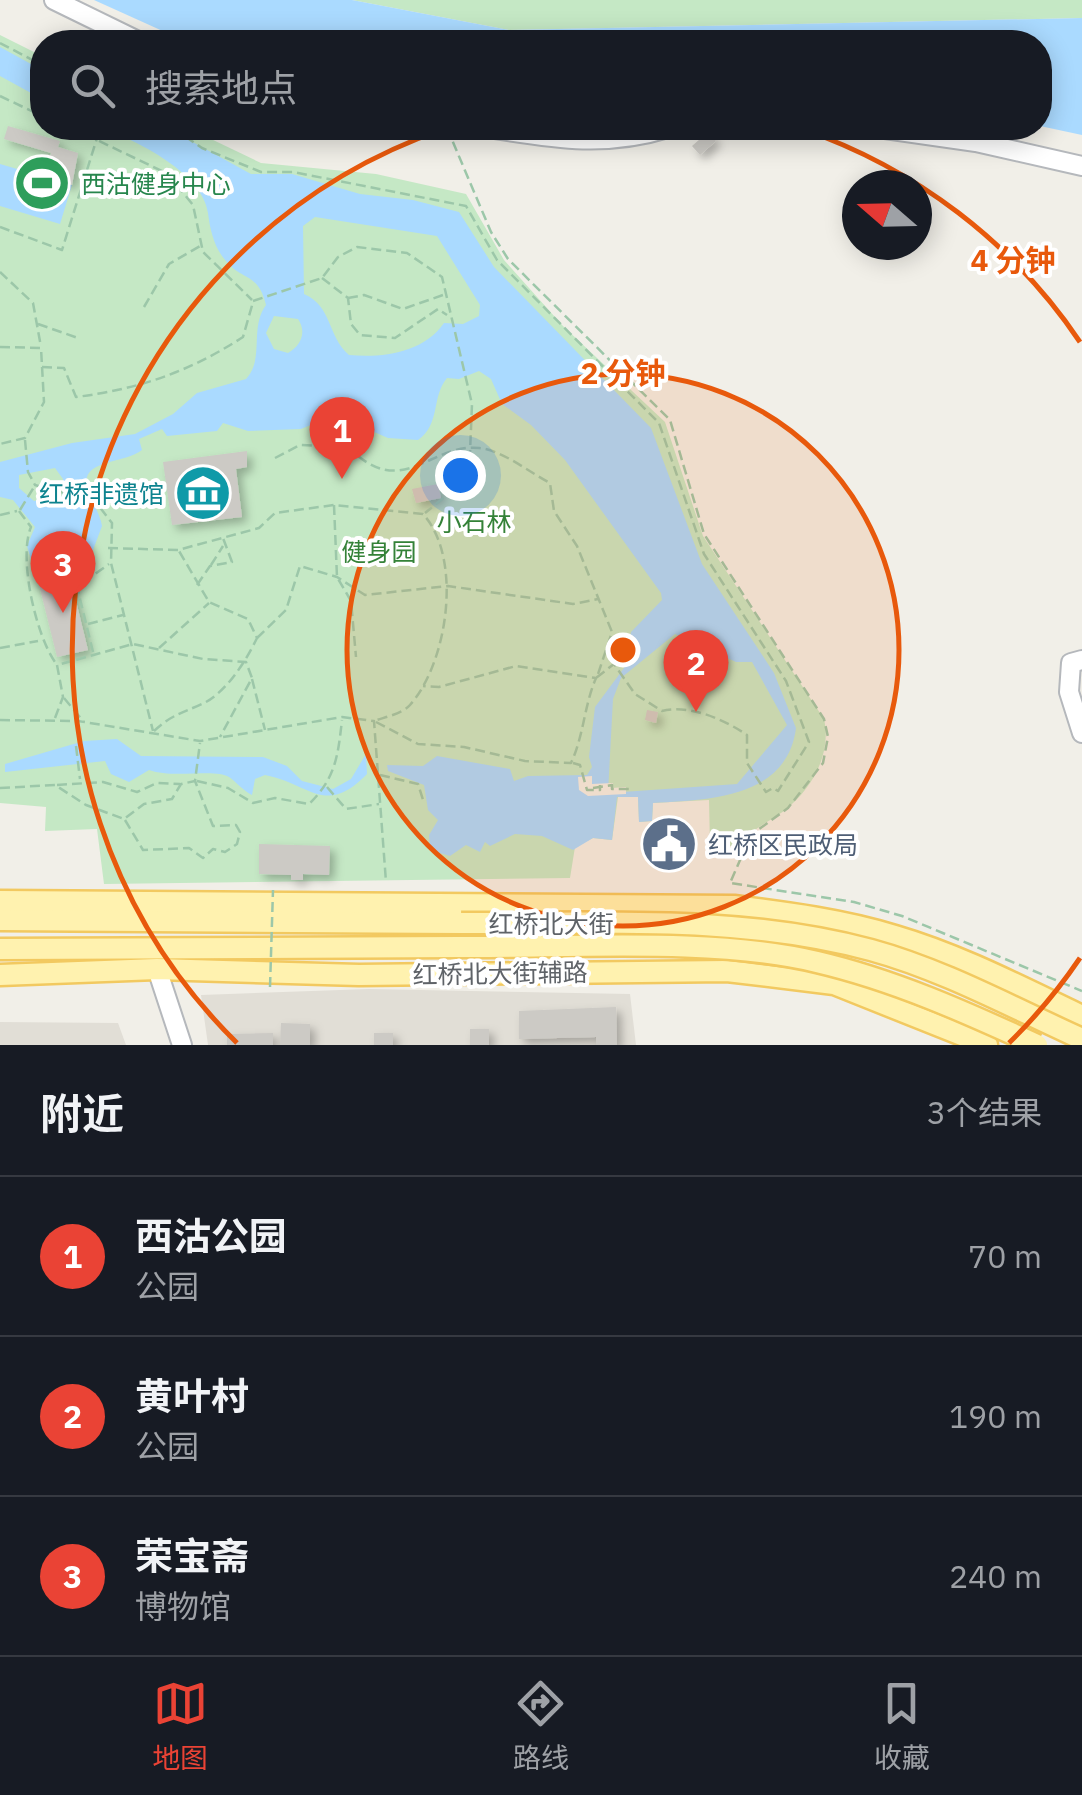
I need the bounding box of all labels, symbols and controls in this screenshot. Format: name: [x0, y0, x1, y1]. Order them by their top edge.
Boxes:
search box: [30, 30, 1052, 140]
icon: search: [65, 58, 120, 113]
text: 搜索地点: [145, 63, 297, 112]
sports icon: 西沽健身中心: [12, 153, 72, 213]
place label: 西沽健身中心: [81, 167, 231, 200]
north arrow: [842, 170, 932, 260]
text: 4 分钟: [970, 240, 1056, 279]
text: 2 分钟: [580, 353, 666, 392]
pin: 1: [310, 396, 374, 479]
your location: [435, 450, 486, 501]
museum icon: 红桥非遗馆: [173, 463, 233, 523]
place label: 红桥非遗馆: [39, 477, 164, 510]
park label: 小石林: [436, 505, 512, 538]
pin: 3: [30, 530, 96, 613]
park label: 健身园: [341, 535, 417, 568]
pin: 2: [664, 630, 728, 712]
centre of rings: [605, 632, 641, 668]
public building icon: 红桥区民政局: [639, 814, 699, 874]
place label: 红桥区民政局: [708, 828, 858, 861]
street label: 红桥北大街: [488, 907, 614, 940]
street label: 红桥北大街辅路: [412, 955, 588, 991]
text: 附近: [40, 1086, 124, 1141]
text: 3个结果: [927, 1091, 1042, 1133]
text: 西沽公园: [135, 1211, 287, 1260]
text: 1: [63, 1235, 82, 1277]
text: 70 m: [968, 1235, 1042, 1277]
text: 公园: [135, 1265, 199, 1307]
text: 黄叶村: [135, 1371, 249, 1420]
text: 2: [63, 1395, 82, 1437]
text: 190 m: [949, 1395, 1042, 1437]
text: 公园: [135, 1425, 199, 1467]
text: 荣宝斋: [135, 1531, 249, 1580]
text: 3: [63, 1555, 82, 1597]
text: 240 m: [949, 1555, 1042, 1597]
text: 博物馆: [135, 1585, 231, 1627]
tab: 地图: [152, 1676, 208, 1776]
tab: 路线: [513, 1676, 569, 1776]
tab: 收藏: [874, 1676, 930, 1776]

